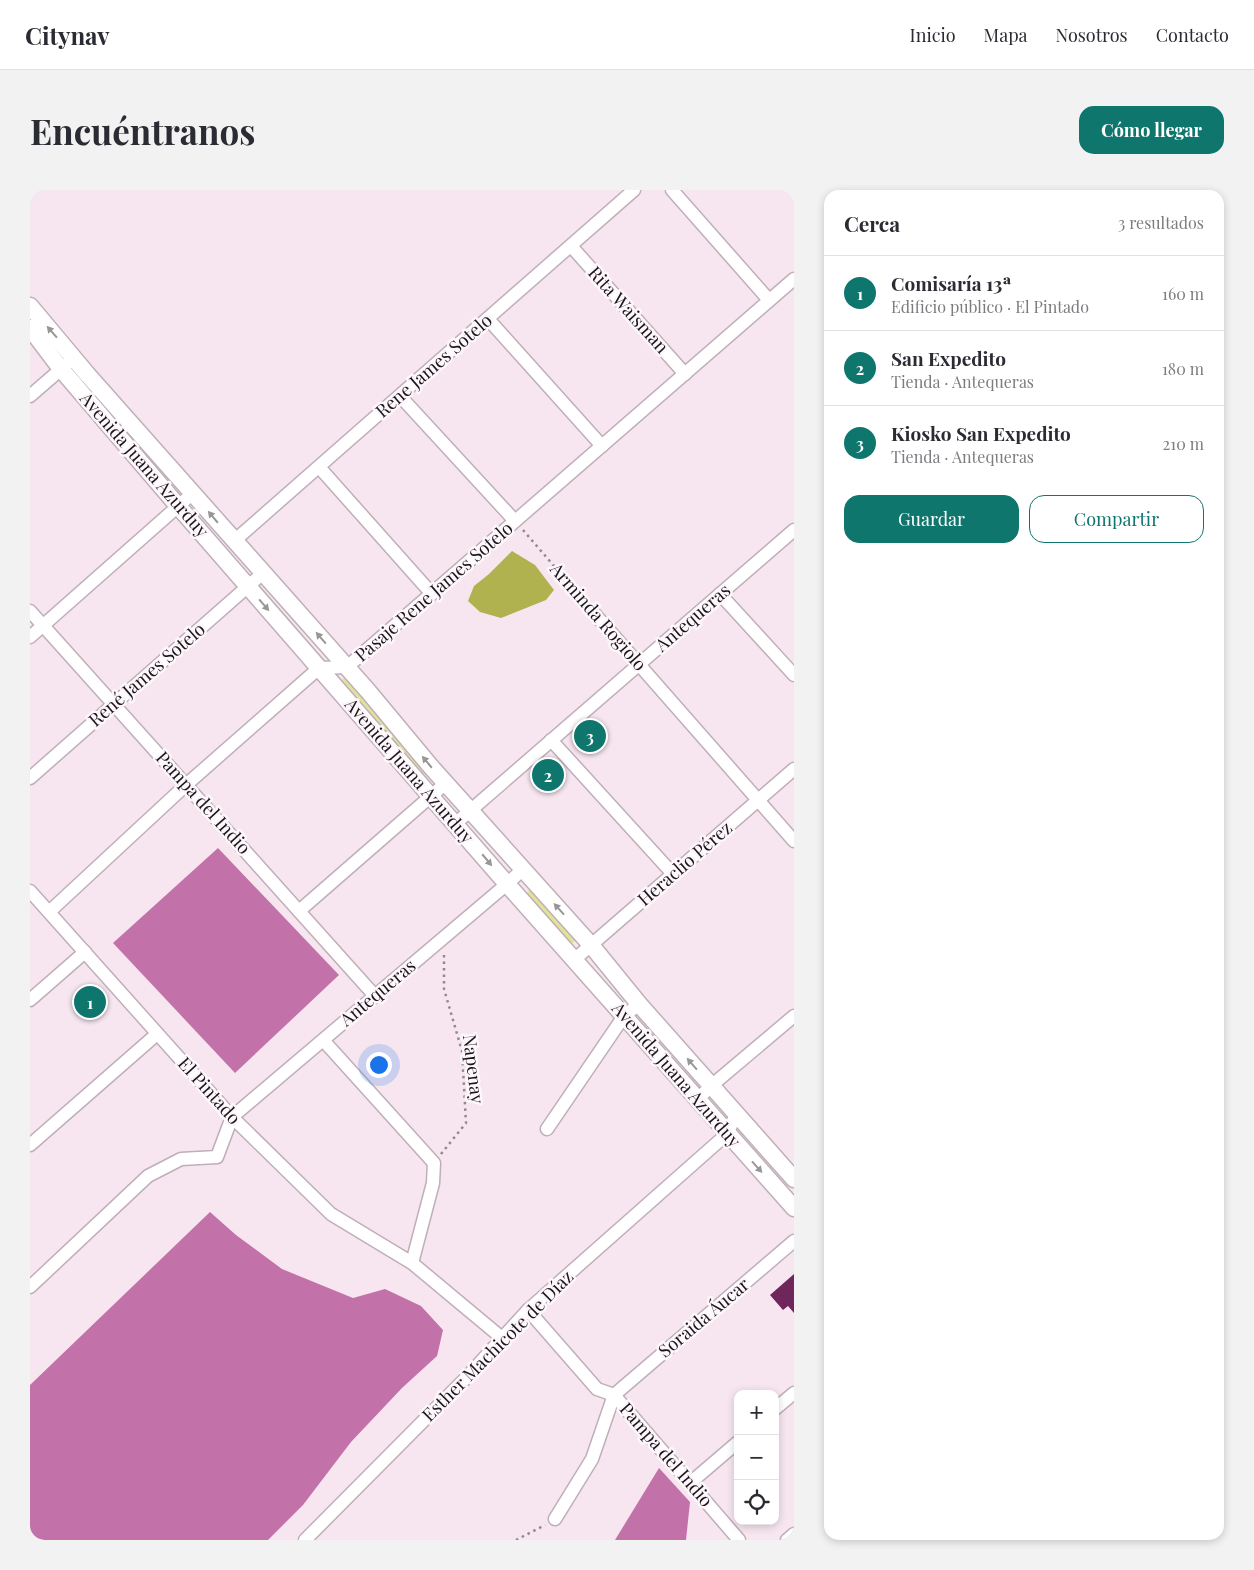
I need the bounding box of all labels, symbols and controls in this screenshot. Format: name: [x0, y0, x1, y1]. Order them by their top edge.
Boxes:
text: Citynav: [25, 19, 110, 51]
text: Inicio: [910, 23, 956, 47]
text: Mapa: [984, 23, 1028, 47]
text: Nosotros: [1056, 23, 1128, 47]
text: Contacto: [1156, 23, 1229, 47]
button: Cómo llegar: [1079, 106, 1224, 154]
text: Encuéntranos: [30, 107, 255, 154]
text: Cerca: [844, 209, 900, 237]
text: 3 resultados: [1118, 212, 1204, 233]
street label: Rita Waisman: [583, 261, 674, 358]
text: Comisaría 13ª: [891, 270, 1012, 296]
text: 1: [857, 283, 863, 304]
text: 160 m: [1162, 283, 1204, 304]
text: Edificio público · El Pintado: [891, 296, 1089, 317]
street label: Rene James Sotelo: [370, 308, 497, 423]
one-way arrow: [47, 326, 58, 338]
text: San Expedito: [891, 345, 1006, 371]
text: 2: [856, 358, 864, 379]
text: 180 m: [1162, 358, 1204, 379]
text: Tienda · Antequeras: [891, 371, 1034, 392]
street label: Avenida Juana Azurduy: [74, 386, 215, 542]
text: Kiosko San Expedito: [891, 420, 1071, 446]
text: 3: [856, 433, 864, 454]
text: 210 m: [1163, 433, 1204, 454]
text: Tienda · Antequeras: [891, 446, 1034, 467]
button: Guardar: [844, 495, 1019, 543]
button: Compartir: [1029, 495, 1204, 543]
one-way arrow: [208, 511, 219, 524]
street label: Pasaje Rene James Sotelo: [349, 516, 517, 667]
street label: Arminda Rogiolo: [544, 556, 652, 676]
street label: Antequeras: [649, 578, 735, 657]
one-way arrow: [259, 598, 270, 611]
street label: René James Sotelo: [83, 617, 210, 732]
one-way arrow: [315, 633, 327, 645]
street label: Avenida Juana Azurduy: [339, 692, 480, 848]
pin: 3: [574, 717, 606, 755]
street label: Pampa del Indio: [151, 746, 256, 859]
one-way arrow: [421, 756, 433, 768]
pin: 2: [532, 756, 564, 794]
street label: Heraclio Pérez: [632, 816, 737, 911]
one-way arrow: [482, 854, 493, 867]
one-way arrow: [553, 903, 565, 915]
street label: Antequeras: [334, 953, 420, 1032]
pin: 1: [74, 983, 106, 1021]
street label: Avenida Juana Azurduy: [606, 996, 747, 1152]
street label: Napenay: [458, 1033, 490, 1105]
street label: El Pintado: [173, 1052, 246, 1129]
your location: [366, 1052, 392, 1078]
one-way arrow: [686, 1059, 698, 1071]
one-way arrow: [751, 1161, 763, 1173]
street label: Esther Machicote de Díaz: [416, 1264, 578, 1426]
street label: Soraida Áucar: [653, 1272, 754, 1362]
map controls: [734, 1390, 779, 1525]
button: +: [734, 1390, 779, 1435]
street label: Pampa del Indio: [615, 1397, 719, 1512]
button: −: [734, 1435, 779, 1480]
button: locate: [734, 1480, 779, 1525]

